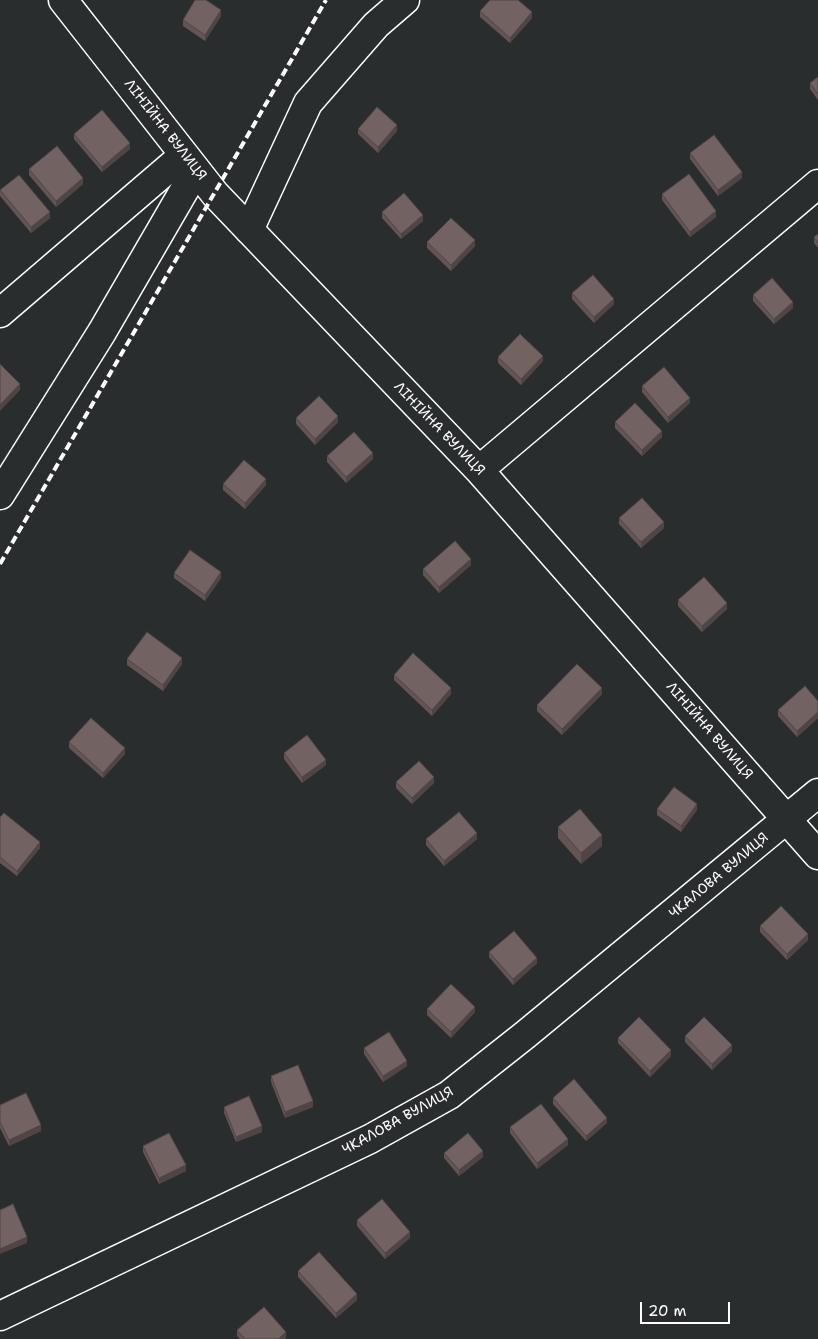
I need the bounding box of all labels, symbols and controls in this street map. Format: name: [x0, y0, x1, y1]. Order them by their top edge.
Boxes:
street label: ЛІНІЙНА ВУЛИЦЯ: [120, 76, 210, 184]
street label: ЛІНІЙНА ВУЛИЦЯ: [390, 379, 488, 479]
street label: ЛІНІЙНА ВУЛИЦЯ: [662, 679, 756, 783]
street label: ЧКАЛОВА ВУЛИЦЯ: [666, 830, 772, 922]
street label: ЧКАЛОВА ВУЛИЦЯ: [339, 1083, 457, 1159]
scale bar: [643, 1292, 733, 1324]
text: 20 m: [648, 1301, 687, 1321]

